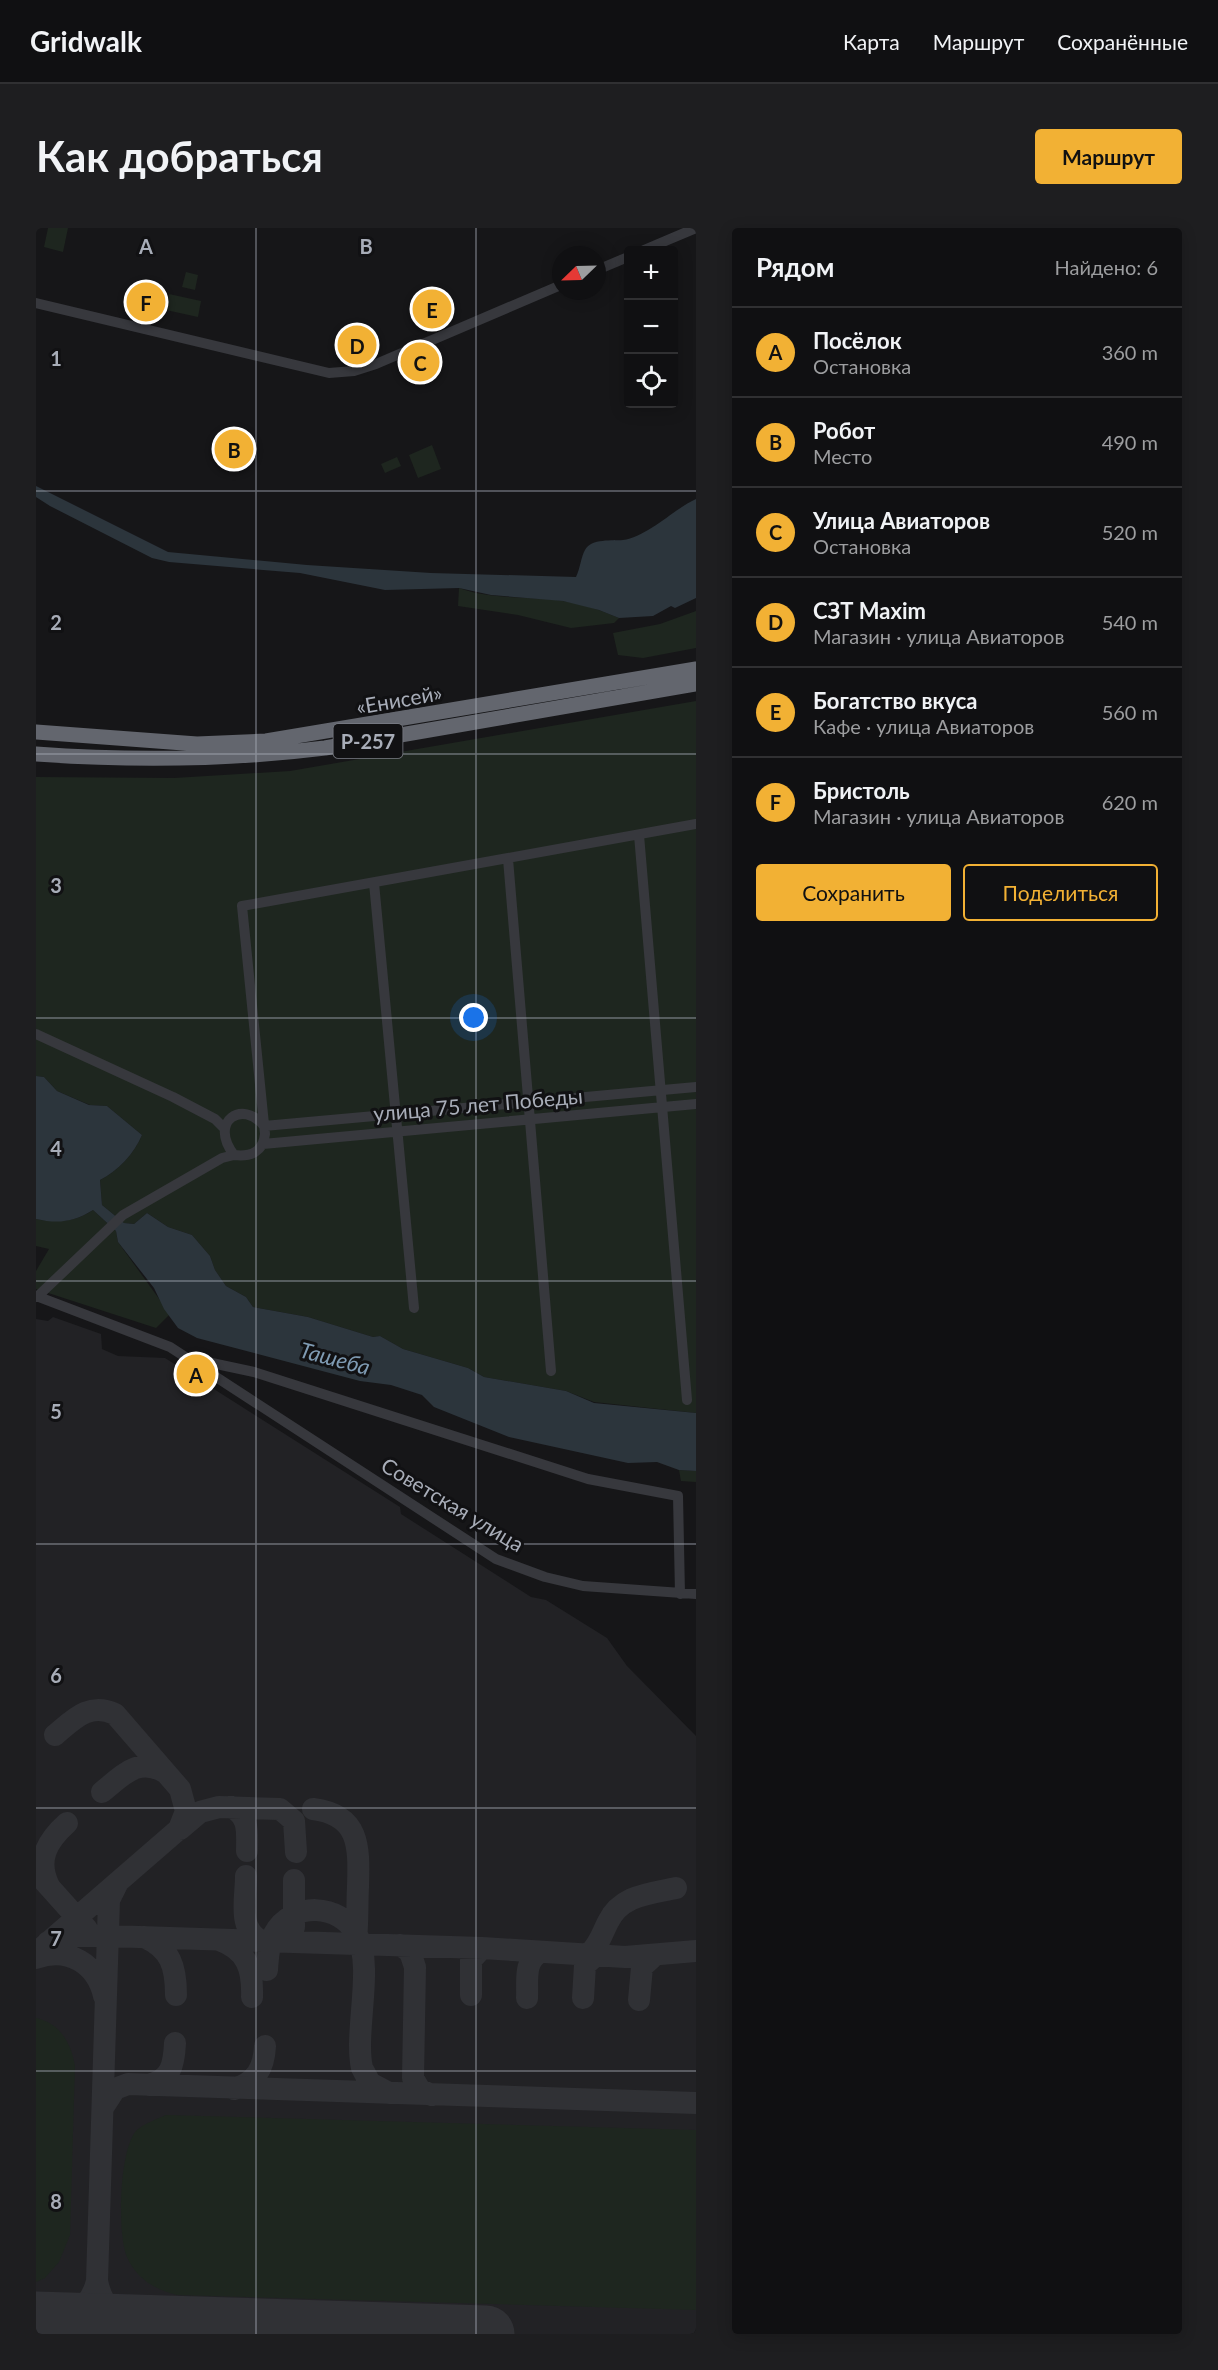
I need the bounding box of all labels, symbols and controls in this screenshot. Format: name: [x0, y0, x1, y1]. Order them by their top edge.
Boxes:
text: Gridwalk: [30, 24, 142, 58]
text: Карта: [843, 29, 900, 54]
text: Маршрут: [933, 29, 1024, 54]
text: Сохранённые: [1057, 29, 1188, 54]
button: Маршрут: [1035, 129, 1182, 184]
text: Как добраться: [36, 131, 323, 181]
text: A: [138, 234, 153, 258]
text: B: [359, 234, 373, 258]
north arrow: [552, 246, 606, 300]
map controls: [624, 246, 678, 408]
button: +: [624, 246, 678, 300]
text: Рядом: [756, 251, 834, 283]
text: Найдено: 6: [1055, 255, 1158, 279]
pin: F: [126, 280, 166, 325]
pin: E: [412, 286, 452, 332]
button: −: [624, 300, 678, 354]
pin: D: [338, 322, 376, 368]
text: Посёлок: [813, 327, 902, 354]
pin: C: [400, 340, 440, 384]
text: A: [769, 340, 782, 364]
text: 360 m: [1102, 340, 1158, 364]
text: 1: [50, 346, 62, 370]
button: locate: [624, 354, 678, 408]
text: Остановка: [813, 354, 911, 378]
text: Робот: [813, 417, 875, 444]
pin: B: [214, 426, 254, 472]
text: B: [769, 430, 782, 454]
text: 490 m: [1102, 430, 1158, 454]
text: Место: [813, 444, 872, 468]
text: Улица Авиаторов: [813, 507, 990, 534]
text: C: [769, 520, 782, 544]
text: 520 m: [1102, 520, 1158, 544]
text: Остановка: [813, 534, 911, 558]
text: СЗТ Maxim: [813, 597, 926, 624]
text: 2: [50, 610, 62, 634]
text: D: [768, 610, 783, 634]
text: 540 m: [1102, 610, 1158, 634]
text: Магазин · улица Авиаторов: [813, 624, 1064, 648]
street label: «Енисей»: [354, 679, 444, 719]
text: Богатство вкуса: [813, 687, 978, 714]
text: E: [770, 700, 781, 724]
text: 560 m: [1102, 700, 1158, 724]
text: Кафе · улица Авиаторов: [813, 714, 1034, 738]
road number: Р-257: [334, 724, 402, 758]
text: Бристоль: [813, 777, 910, 804]
text: F: [770, 790, 781, 814]
text: 620 m: [1102, 790, 1158, 814]
text: Магазин · улица Авиаторов: [813, 804, 1064, 828]
button: Сохранить: [756, 864, 951, 921]
button: Поделиться: [963, 864, 1158, 921]
text: 3: [50, 873, 62, 897]
your location: [459, 1003, 488, 1032]
street label: улица 75 лет Победы: [372, 1082, 584, 1126]
text: 4: [50, 1136, 62, 1160]
water label: Ташеба: [297, 1336, 373, 1380]
pin: A: [176, 1352, 216, 1396]
text: 5: [50, 1399, 62, 1423]
street label: Советская улица: [377, 1452, 529, 1556]
text: 6: [50, 1663, 62, 1687]
text: 7: [50, 1926, 62, 1950]
text: 8: [50, 2189, 62, 2213]

